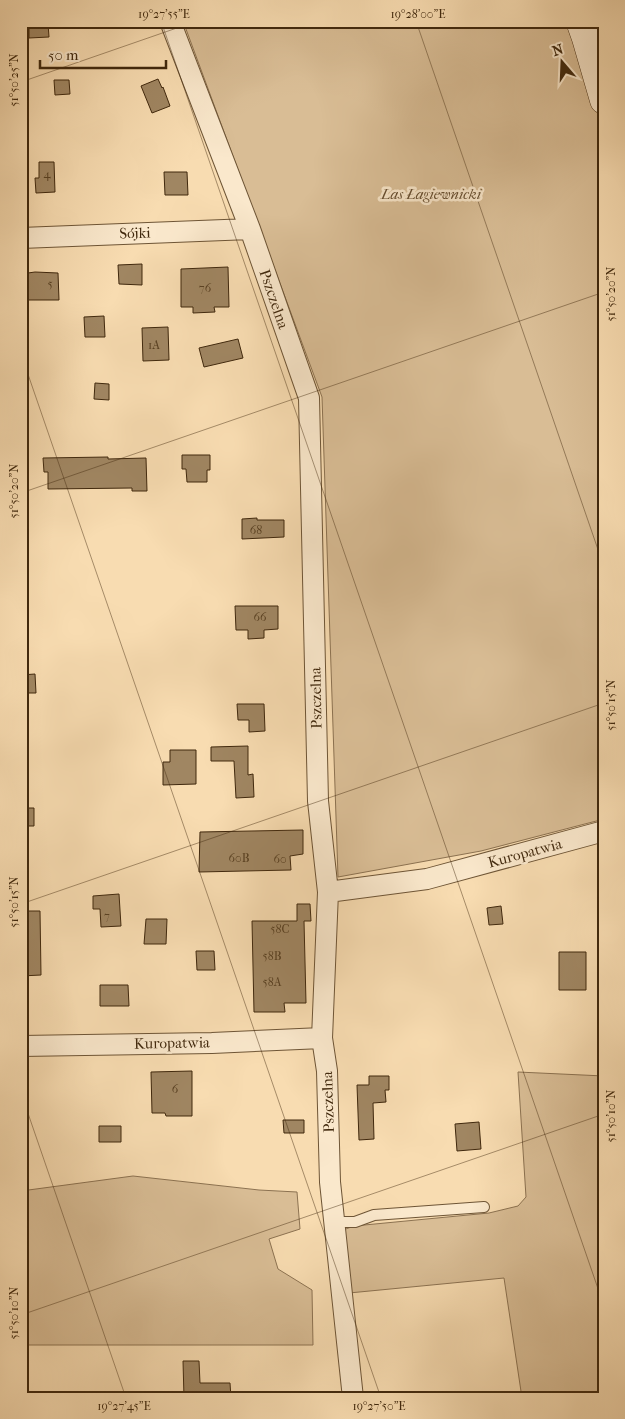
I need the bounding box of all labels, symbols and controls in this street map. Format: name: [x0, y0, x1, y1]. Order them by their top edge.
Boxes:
text: 19°27'55"E: [138, 7, 190, 21]
text: 19°28'00"E: [391, 7, 445, 21]
scale bar: [40, 38, 166, 70]
north arrow: [538, 38, 588, 88]
text: N: [550, 40, 566, 60]
text: 50 m: [48, 46, 79, 64]
text: 51°50'25"N: [7, 53, 21, 107]
house number: 4: [43, 167, 51, 181]
park label: Las Łagiewnicki: [380, 185, 483, 203]
street label: Sójki: [119, 223, 151, 243]
street label: Pszczelna: [255, 267, 293, 332]
text: 51°50'20"N: [604, 267, 618, 321]
house number: 5: [47, 277, 53, 291]
house number: 76: [199, 281, 212, 295]
house number: 1A: [148, 338, 160, 352]
text: 51°50'20"N: [7, 464, 21, 518]
house number: 68: [250, 523, 262, 537]
house number: 66: [254, 610, 267, 624]
street label: Pszczelna: [306, 666, 326, 729]
text: 51°50'15"N: [604, 679, 618, 731]
street label: Kuropatwia: [486, 834, 565, 872]
house number: 60B: [229, 851, 250, 865]
house number: 60: [273, 852, 287, 866]
text: 51°50'15"N: [7, 876, 21, 928]
house number: 7: [104, 909, 110, 923]
house number: 58C: [270, 922, 290, 936]
house number: 58B: [262, 949, 282, 963]
house number: 58A: [263, 975, 282, 989]
street label: Kuropatwia: [134, 1033, 211, 1053]
street label: Pszczelna: [318, 1070, 338, 1133]
house number: 6: [172, 1082, 179, 1096]
text: 51°50'10"N: [604, 1090, 618, 1142]
text: 51°50'10"N: [7, 1287, 21, 1339]
text: 19°27'45"E: [97, 1399, 151, 1413]
text: 19°27'50"E: [352, 1399, 406, 1413]

